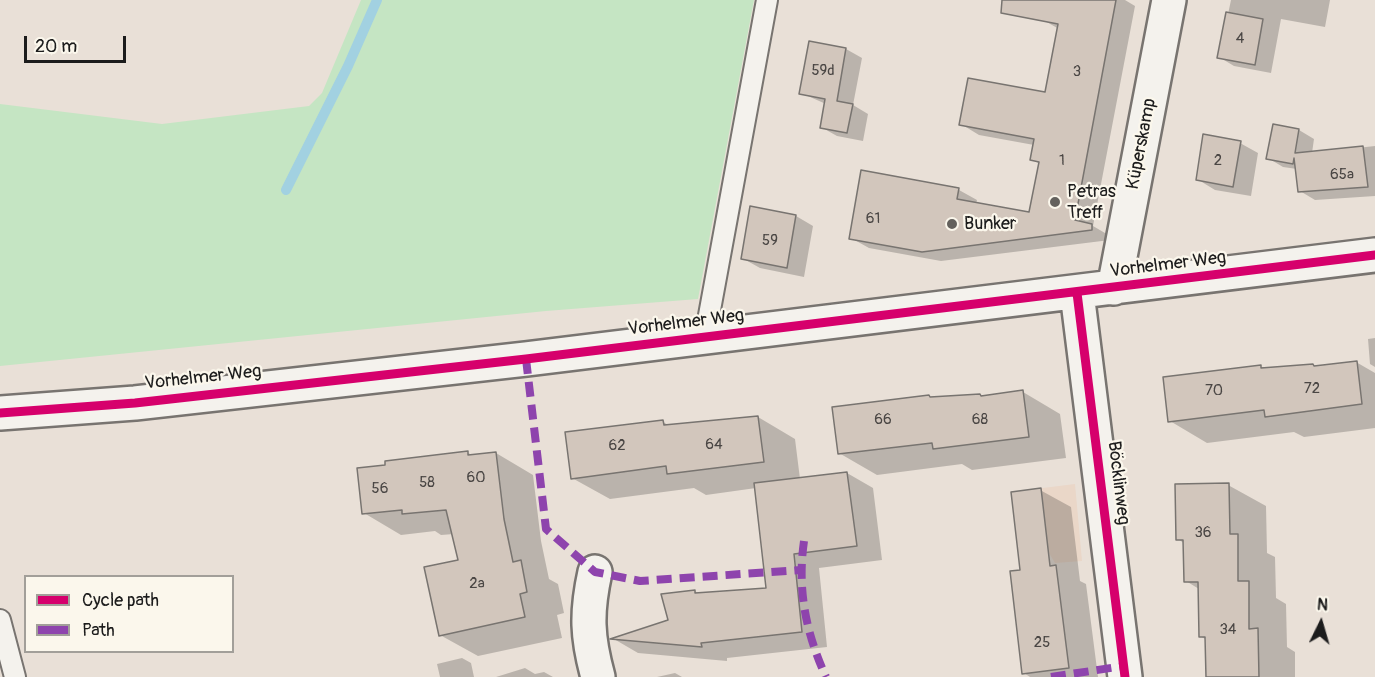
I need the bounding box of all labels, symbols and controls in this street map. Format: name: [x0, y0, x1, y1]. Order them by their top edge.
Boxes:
scale bar: [27, 24, 129, 62]
house number: 4: [1236, 30, 1244, 48]
text: 20 m: [35, 35, 77, 58]
house number: 59d: [811, 62, 835, 80]
house number: 3: [1073, 63, 1081, 81]
street label: Küperskamp: [1123, 97, 1161, 191]
house number: 1: [1059, 152, 1065, 170]
house number: 2: [1214, 152, 1222, 170]
house number: 65a: [1330, 166, 1354, 184]
place label: Petras Treff: [1067, 181, 1116, 224]
marker: Petras Treff: [1048, 195, 1062, 209]
house number: 61: [866, 210, 880, 228]
place label: Bunker: [964, 213, 1016, 235]
marker: Bunker: [945, 217, 959, 231]
house number: 59: [762, 232, 778, 250]
street label: Vorhelmer Weg: [1109, 247, 1227, 283]
street label: Vorhelmer Weg: [627, 305, 745, 341]
street label: Vorhelmer Weg: [144, 361, 262, 395]
house number: 72: [1304, 380, 1320, 398]
house number: 70: [1205, 382, 1223, 400]
house number: 66: [874, 411, 892, 429]
house number: 68: [972, 411, 988, 429]
house number: 64: [705, 436, 723, 454]
house number: 62: [608, 437, 626, 455]
street label: Böcklinweg: [1102, 440, 1134, 526]
house number: 60: [467, 469, 485, 487]
house number: 58: [419, 474, 435, 492]
house number: 56: [372, 480, 388, 498]
house number: 36: [1194, 524, 1212, 542]
legend: [24, 575, 234, 653]
house number: 2a: [469, 575, 485, 593]
text: Cycle path: [82, 589, 159, 612]
north arrow: [1291, 593, 1351, 653]
text: N: [1316, 595, 1329, 616]
text: Path: [82, 619, 115, 642]
house number: 34: [1219, 621, 1237, 639]
house number: 25: [1034, 634, 1050, 652]

